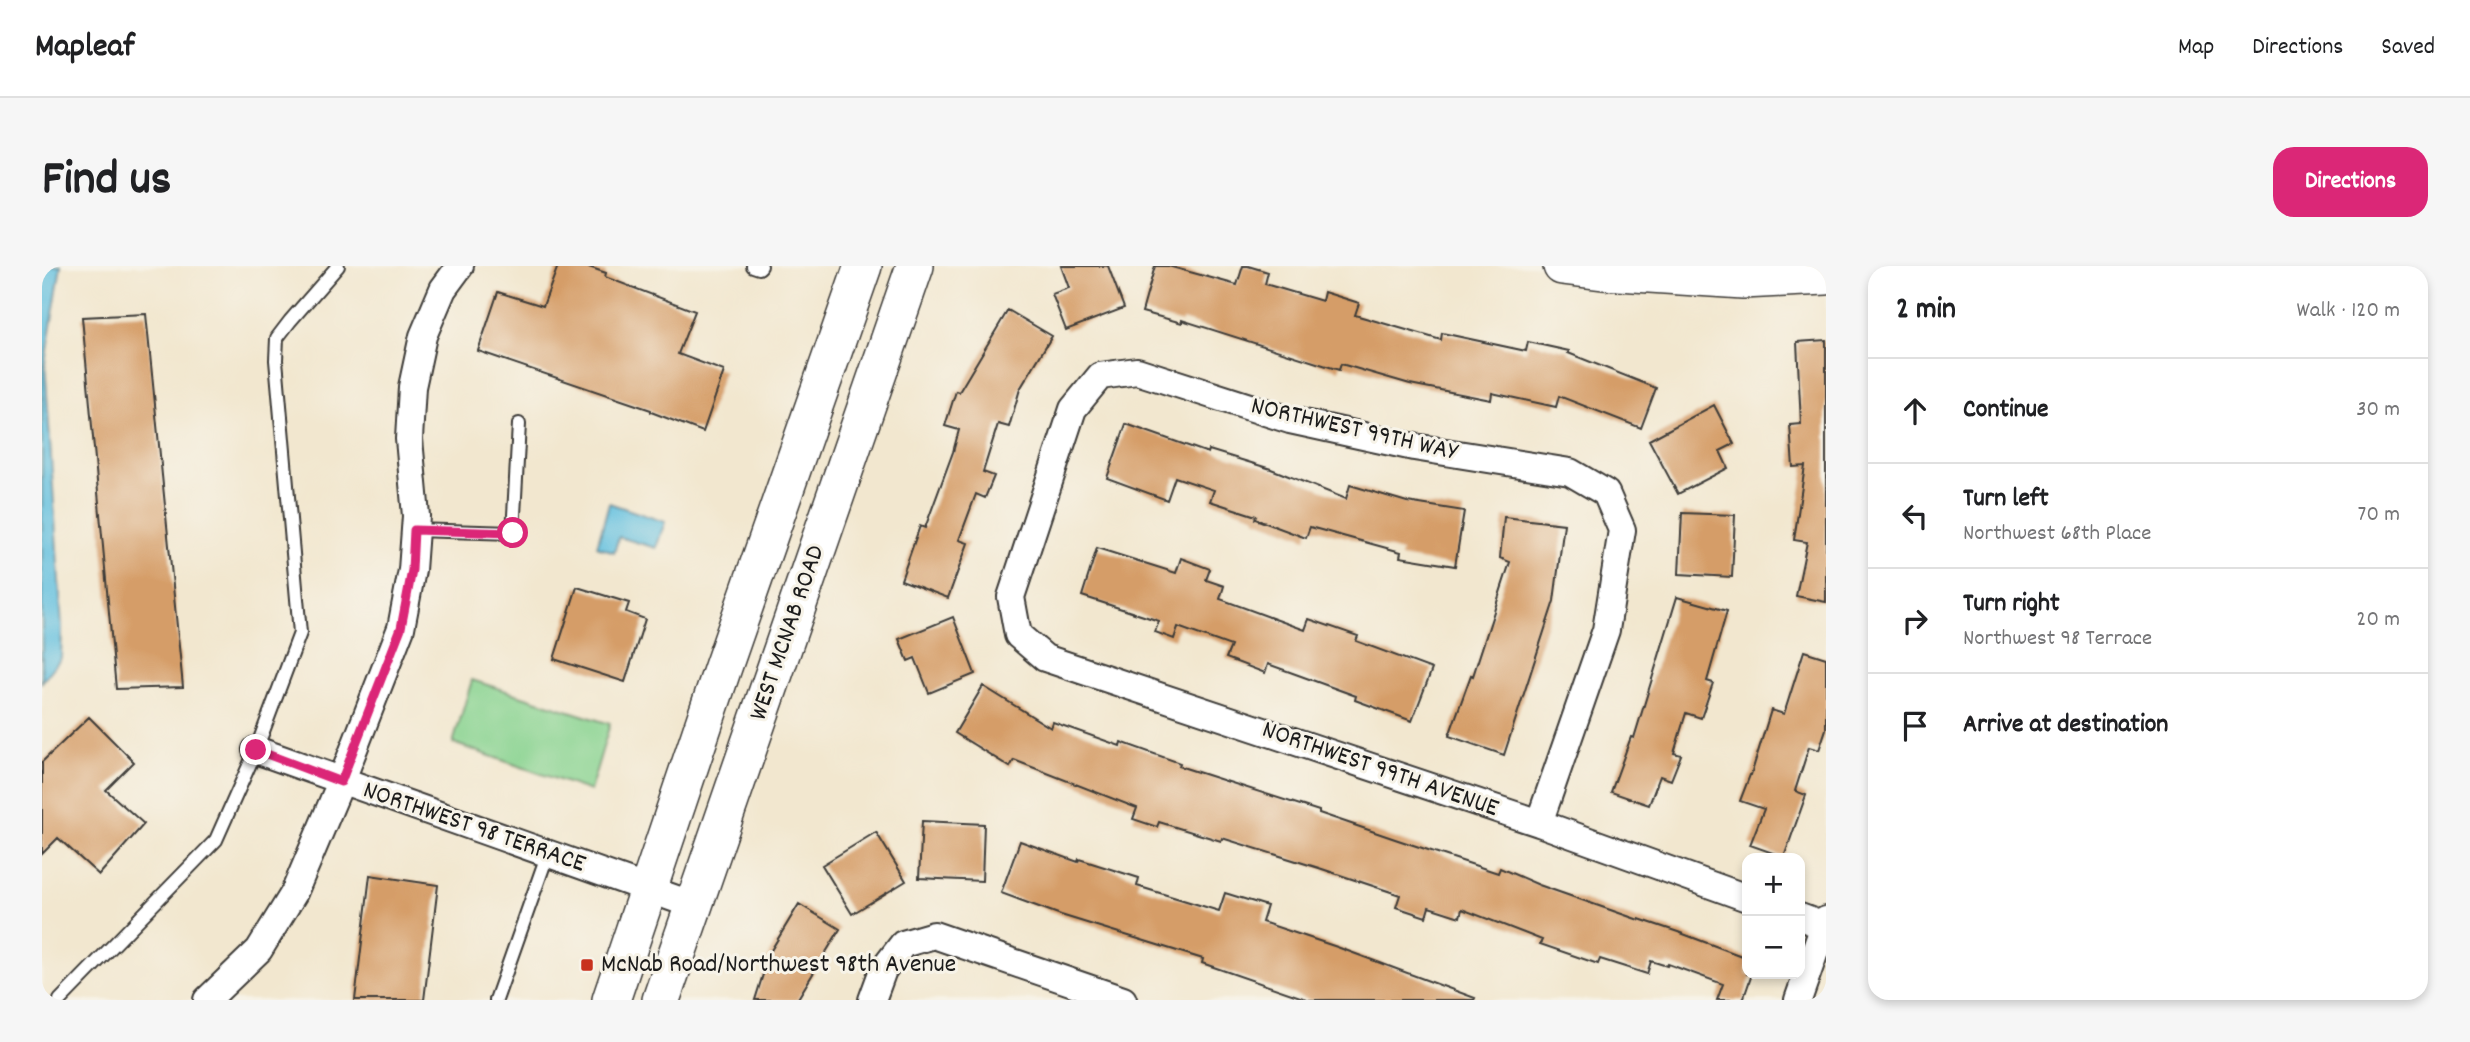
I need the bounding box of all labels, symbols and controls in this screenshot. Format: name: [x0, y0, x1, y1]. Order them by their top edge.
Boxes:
text: Mapleaf: [35, 25, 135, 72]
text: Map: [2178, 31, 2214, 65]
text: Directions: [2252, 31, 2343, 65]
text: Saved: [2381, 31, 2435, 65]
text: Find us: [42, 147, 171, 217]
button: Directions: [2273, 147, 2428, 217]
text: 2 min: [1896, 290, 1956, 333]
text: Walk · 120 m: [2297, 295, 2400, 328]
street label: NORTHWEST 99TH WAY: [1247, 388, 1462, 472]
icon: ahead: [1896, 392, 1934, 430]
text: Continue: [1963, 392, 2048, 429]
text: 30 m: [2356, 394, 2400, 427]
text: Turn left: [1963, 481, 2049, 518]
icon: left: [1896, 497, 1934, 535]
text: 70 m: [2358, 499, 2400, 532]
route start: [497, 517, 528, 548]
text: Northwest 68th Place: [1963, 518, 2151, 551]
street label: WEST MCNAB ROAD: [741, 540, 835, 726]
text: Turn right: [1963, 586, 2060, 623]
icon: right: [1896, 602, 1934, 640]
text: 20 m: [2356, 604, 2400, 637]
text: Northwest 98 Terrace: [1963, 623, 2152, 656]
icon: arrive: [1896, 707, 1934, 745]
text: Arrive at destination: [1963, 707, 2168, 744]
street label: NORTHWEST 99TH AVENUE: [1257, 712, 1503, 828]
route end: [240, 734, 271, 765]
street label: NORTHWEST 98 TERRACE: [358, 773, 591, 884]
map controls: [1742, 853, 1805, 979]
button: +: [1742, 853, 1805, 916]
button: −: [1742, 916, 1805, 979]
place label: McNab Road/Northwest 98th Avenue: [601, 947, 956, 984]
marker: McNab Road/Northwest 98th Avenue: [579, 957, 595, 973]

